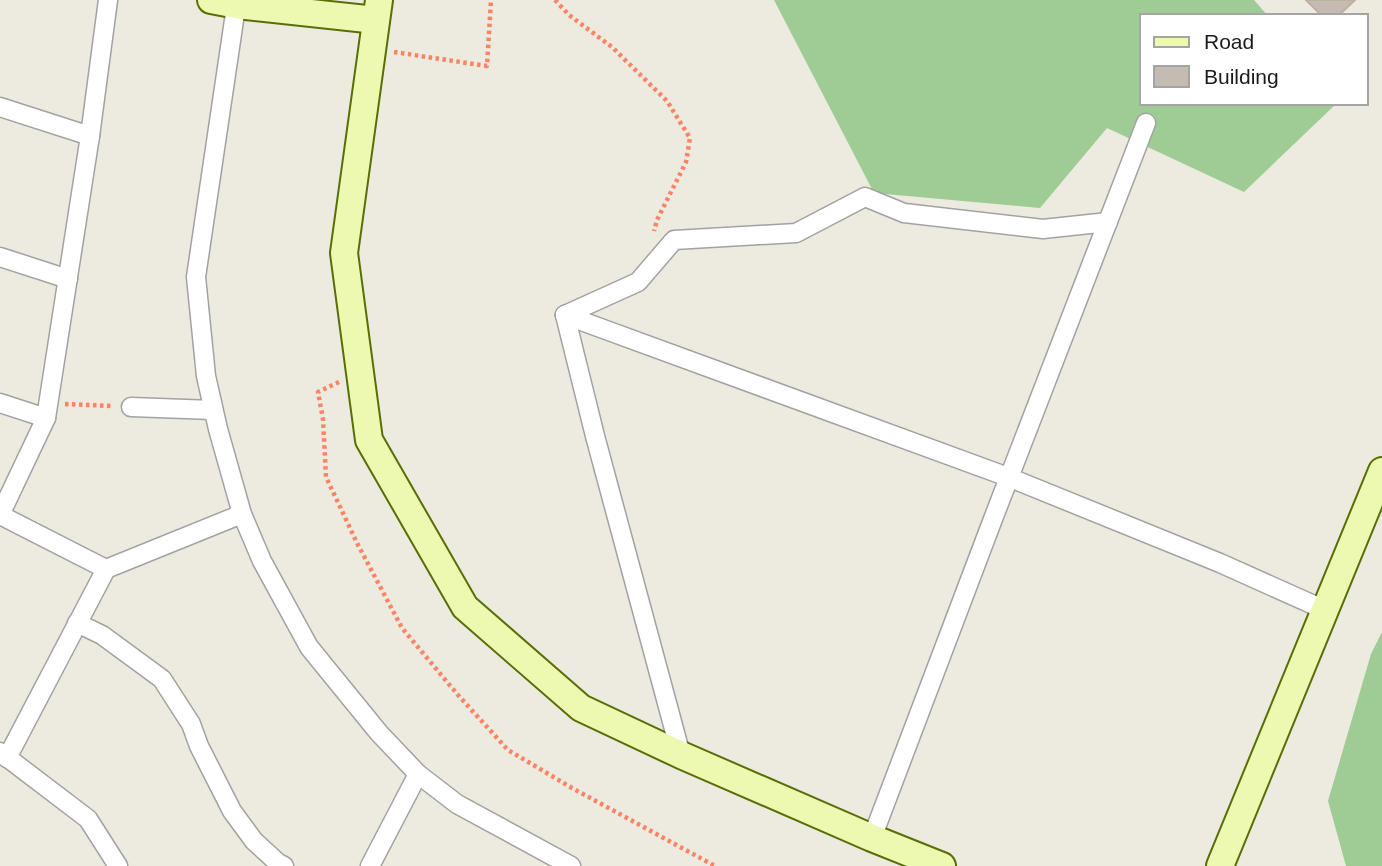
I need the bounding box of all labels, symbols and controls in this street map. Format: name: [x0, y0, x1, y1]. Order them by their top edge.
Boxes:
legend: [1140, 14, 1368, 105]
text: Road: [1204, 30, 1254, 53]
text: Building: [1204, 65, 1279, 88]

